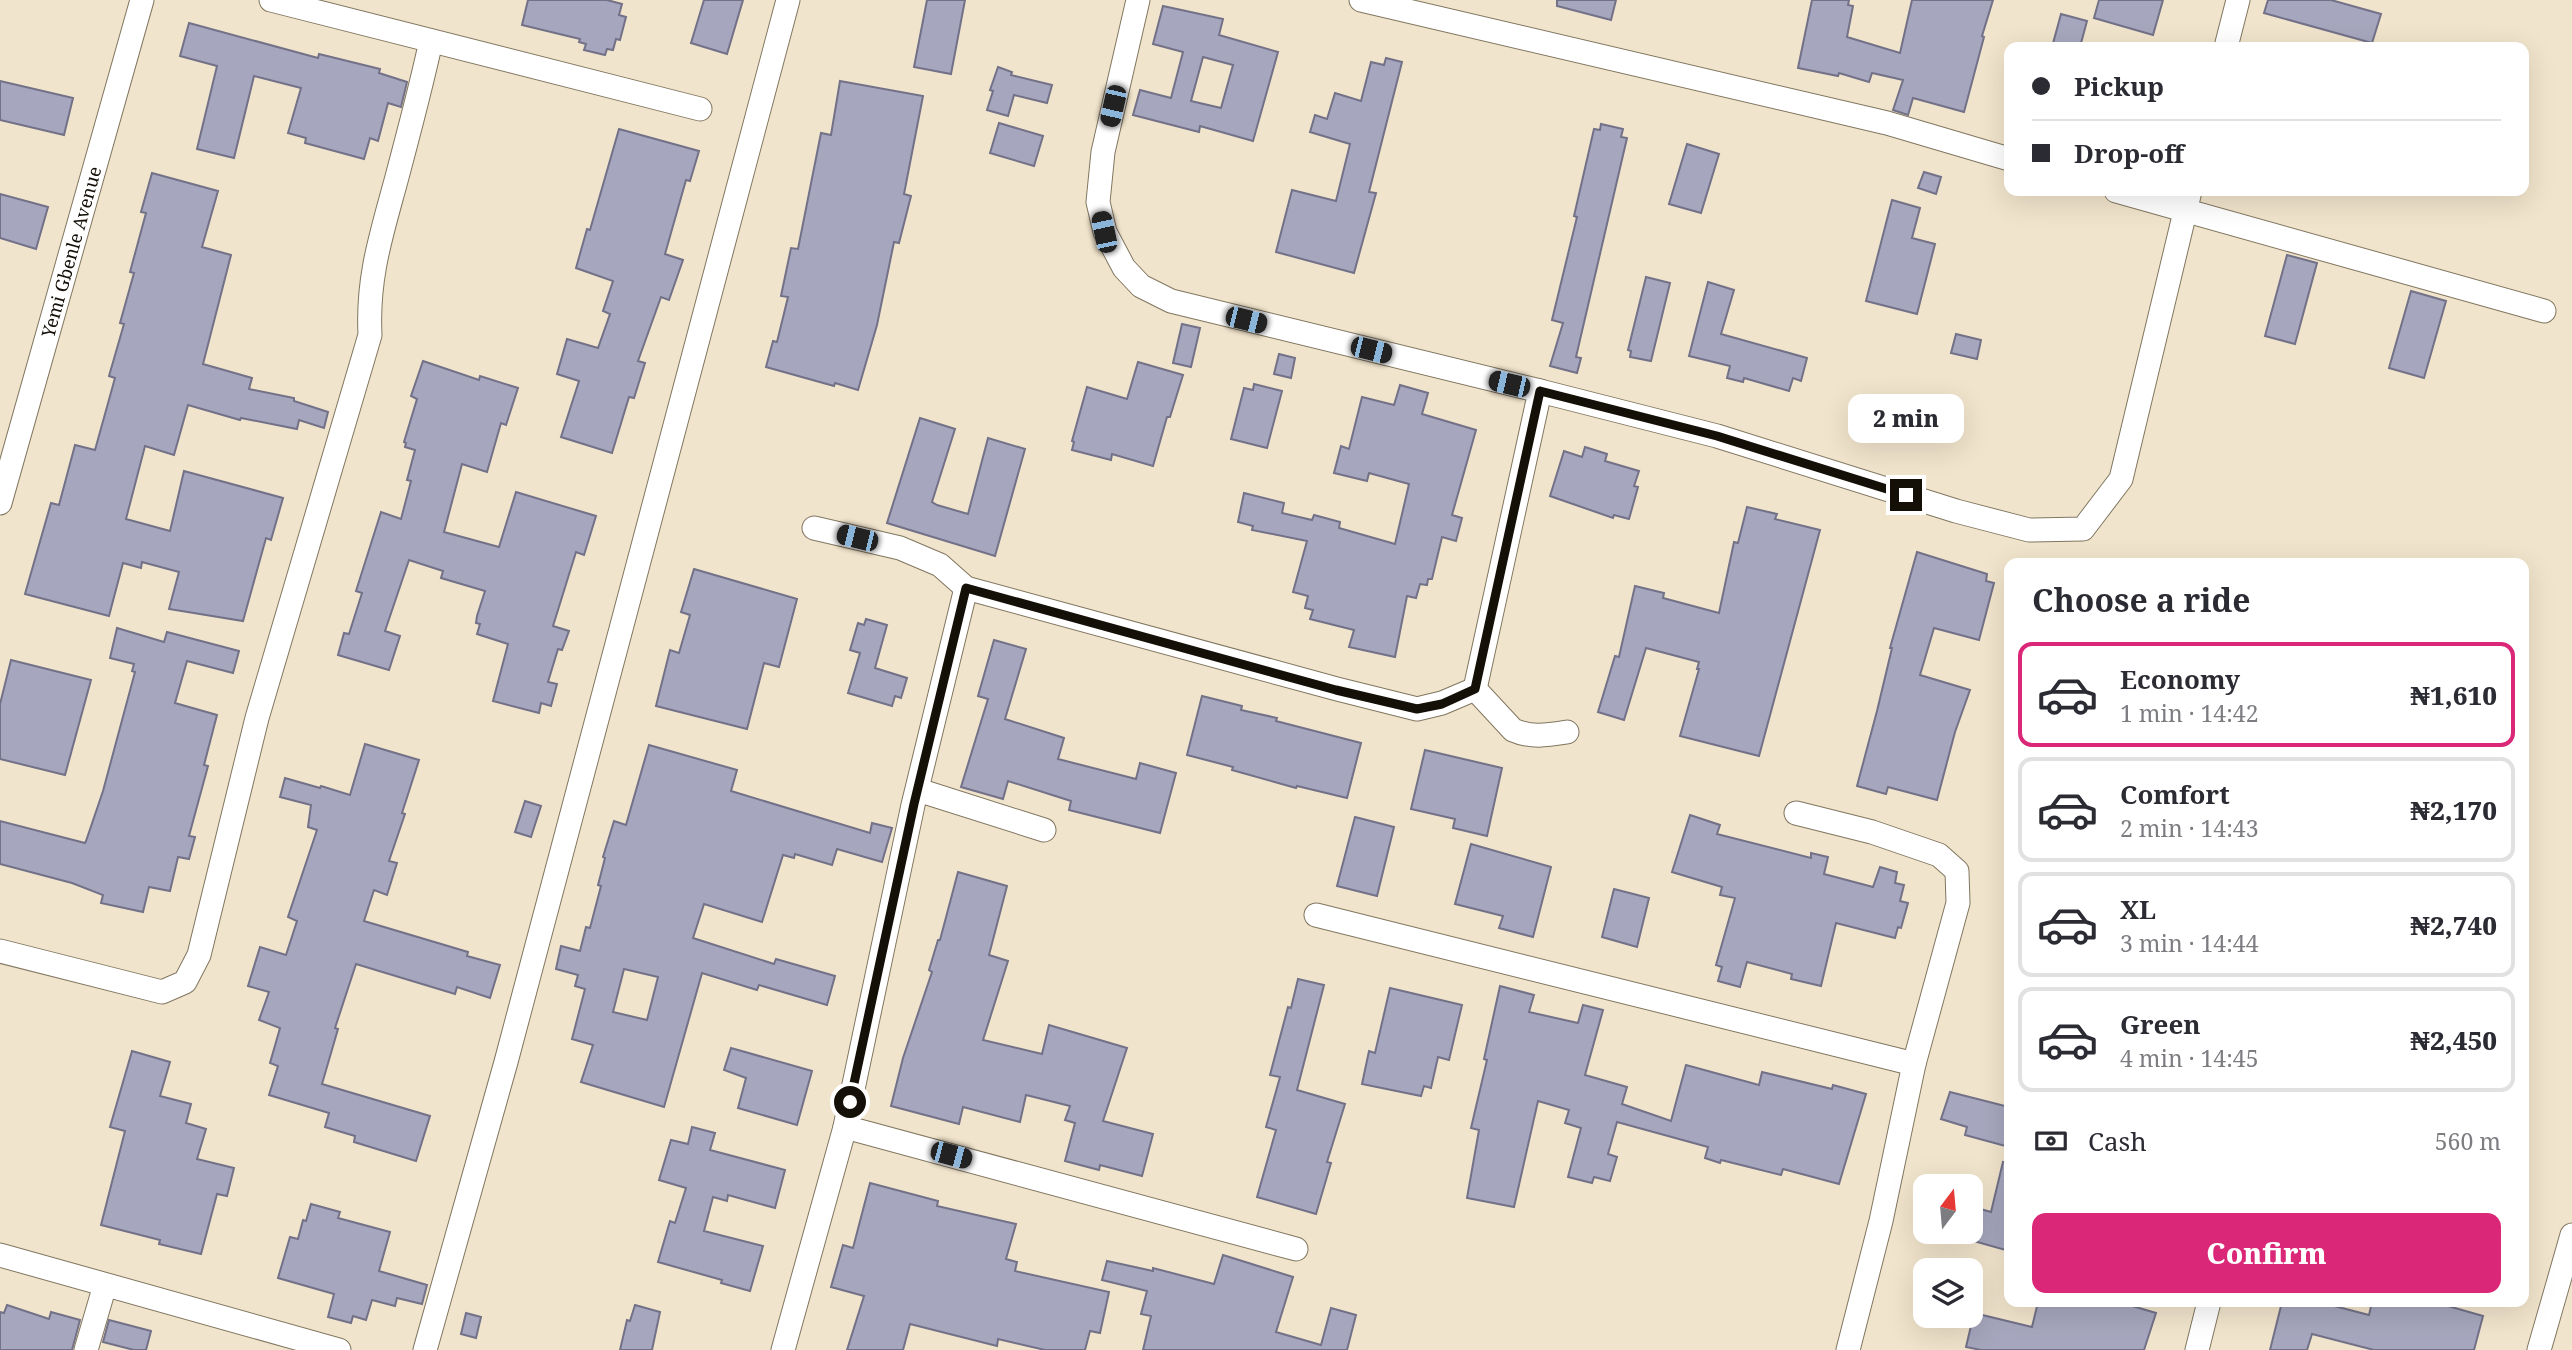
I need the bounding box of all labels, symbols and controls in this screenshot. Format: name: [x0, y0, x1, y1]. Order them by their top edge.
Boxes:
text: Pickup: [2074, 68, 2164, 104]
car: [1099, 83, 1128, 129]
text: Drop-off: [2074, 135, 2184, 171]
street label: Yemi Gbenle Avenue: [35, 164, 106, 341]
car: [1090, 209, 1119, 255]
car: [1224, 305, 1269, 335]
car: [1349, 335, 1394, 365]
car: [1487, 369, 1532, 399]
callout: 2 min: [1848, 393, 1964, 442]
text: 2 min: [1873, 402, 1939, 434]
route end: [1890, 479, 1922, 511]
car: [835, 523, 880, 553]
text: Choose a ride: [2032, 578, 2251, 621]
text: Economy: [2120, 661, 2240, 697]
icon: car: [2036, 663, 2099, 726]
text: ₦1,610: [2410, 677, 2497, 713]
text: 1 min · 14:42: [2120, 697, 2258, 729]
text: Comfort: [2120, 776, 2230, 812]
icon: car: [2036, 778, 2099, 841]
text: ₦2,170: [2410, 792, 2497, 828]
text: 2 min · 14:43: [2120, 812, 2258, 844]
text: XL: [2120, 891, 2156, 927]
icon: car: [2036, 893, 2099, 956]
text: ₦2,740: [2410, 907, 2497, 943]
text: 3 min · 14:44: [2120, 927, 2258, 959]
text: Green: [2120, 1006, 2201, 1042]
icon: car: [2036, 1008, 2099, 1071]
text: ₦2,450: [2410, 1022, 2497, 1058]
text: 4 min · 14:45: [2120, 1042, 2258, 1074]
route start: [834, 1086, 866, 1118]
icon: cash: [2032, 1122, 2070, 1160]
text: Cash: [2088, 1123, 2147, 1159]
text: 560 m: [2435, 1125, 2501, 1157]
car: [928, 1139, 975, 1171]
north arrow: [1913, 1174, 1983, 1244]
map controls: [1913, 1174, 1983, 1328]
button: Confirm: [2032, 1213, 2501, 1293]
button: layers: [1913, 1258, 1983, 1328]

